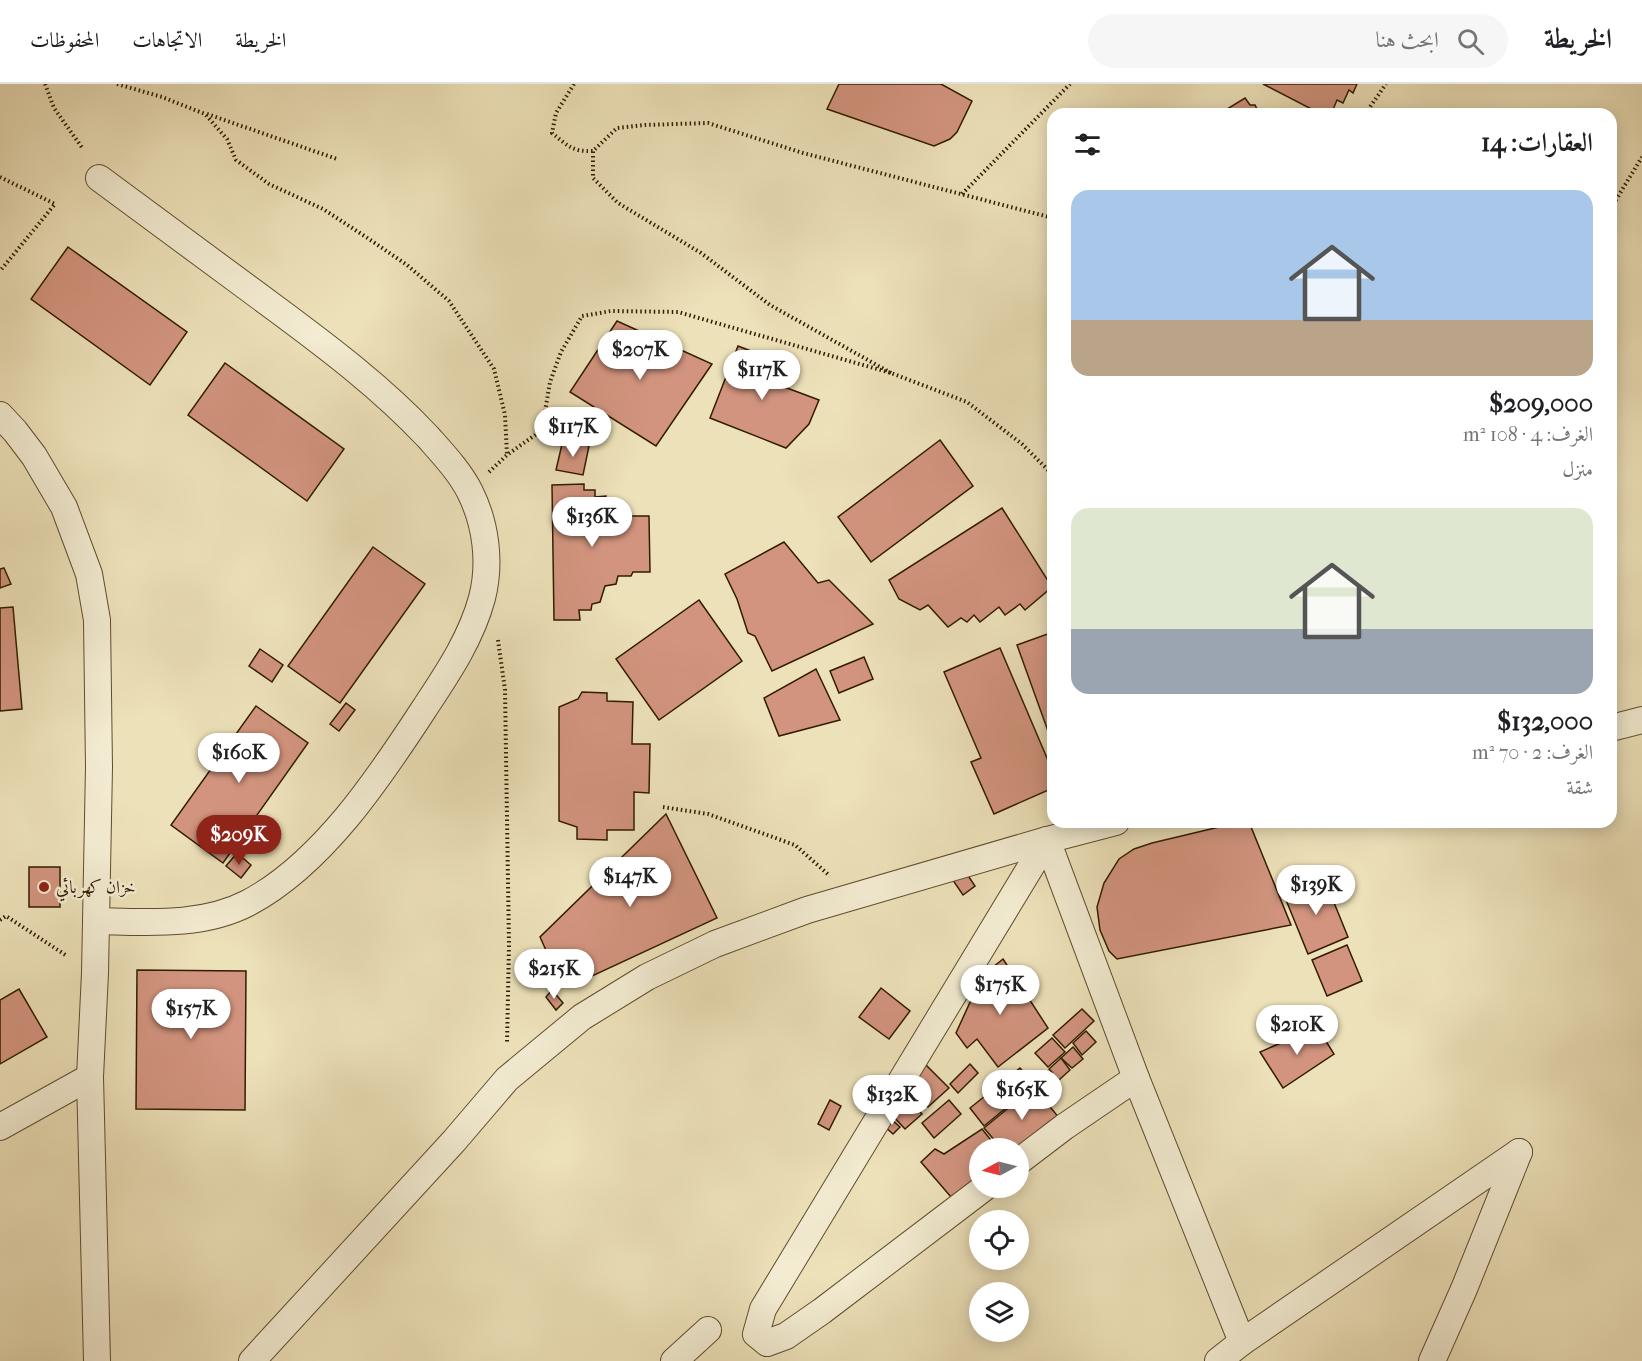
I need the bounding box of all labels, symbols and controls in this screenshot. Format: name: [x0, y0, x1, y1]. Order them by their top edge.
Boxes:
search box: [1088, 14, 1508, 68]
text: الخريطة: [1544, 22, 1612, 55]
icon: search: [1454, 25, 1487, 58]
text: ابحث هنا: [1375, 27, 1439, 53]
text: المحفوظات: [30, 28, 99, 52]
text: الاتجاهات: [132, 28, 202, 52]
text: الخريطة: [235, 28, 286, 52]
text: العقارات: 14: [1481, 127, 1593, 158]
icon: filters: [1071, 128, 1104, 161]
icon: home: [1278, 229, 1386, 337]
pin: $207K: [598, 330, 682, 381]
text: $207K: [612, 338, 668, 361]
pin: $117K: [720, 350, 804, 401]
text: $117K: [737, 358, 787, 381]
text: $209,000: [1489, 388, 1593, 419]
pin: $117K: [531, 407, 615, 458]
text: $117K: [548, 415, 598, 438]
text: الغرف: 4 · 108 m²: [1463, 423, 1593, 446]
text: منزل: [1562, 458, 1593, 481]
pin: $136K: [550, 497, 634, 548]
text: $136K: [566, 505, 618, 528]
icon: home: [1278, 547, 1386, 655]
text: $132,000: [1497, 706, 1593, 737]
pin: $160K: [197, 733, 281, 784]
text: $160K: [212, 741, 266, 764]
text: الغرف: 2 · 70 m²: [1472, 741, 1593, 764]
text: شقة: [1567, 776, 1593, 799]
pin: $209K: [197, 815, 281, 866]
text: $209K: [210, 823, 268, 846]
pin: $147K: [588, 857, 672, 908]
text: $147K: [603, 865, 657, 888]
pin: $139K: [1274, 865, 1358, 916]
text: $139K: [1290, 873, 1342, 896]
place label: خزان كهربائي: [56, 877, 136, 902]
marker: خزان كهربائي: [37, 880, 51, 894]
pin: $215K: [512, 949, 596, 1000]
text: $215K: [528, 957, 580, 980]
pin: $175K: [958, 965, 1042, 1016]
text: $175K: [975, 973, 1025, 996]
pin: $157K: [149, 989, 233, 1040]
text: $157K: [166, 997, 216, 1020]
pin: $210K: [1255, 1005, 1339, 1056]
text: $210K: [1270, 1013, 1324, 1036]
pin: $165K: [980, 1070, 1064, 1121]
pin: $132K: [850, 1075, 934, 1126]
text: $165K: [996, 1078, 1048, 1101]
text: $132K: [866, 1083, 918, 1106]
north arrow: [969, 1138, 1029, 1198]
map controls: [969, 1138, 1029, 1342]
button: locate: [969, 1210, 1029, 1270]
button: layers: [969, 1282, 1029, 1342]

